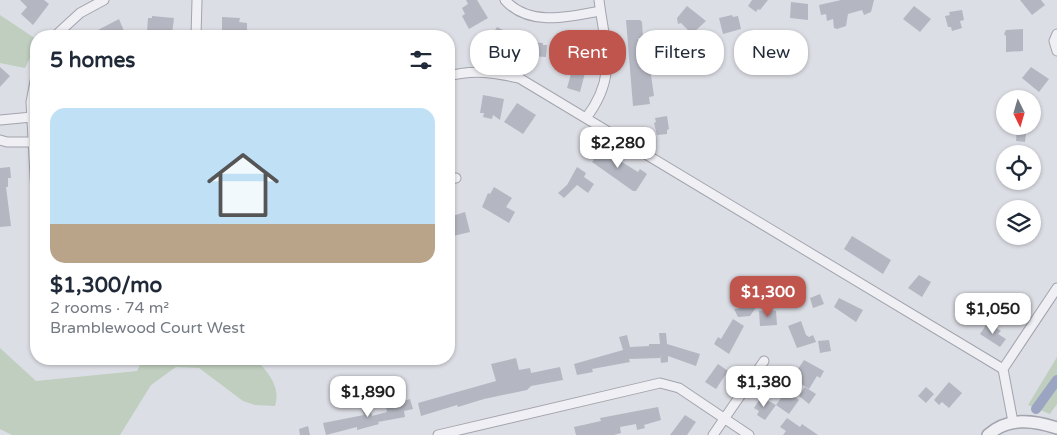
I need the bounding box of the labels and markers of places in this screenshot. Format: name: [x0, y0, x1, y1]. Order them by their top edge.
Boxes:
pin: $2,280: [577, 126, 659, 169]
pin: $1,300: [727, 276, 809, 318]
pin: $1,050: [952, 292, 1034, 335]
pin: $1,380: [723, 366, 805, 408]
pin: $1,890: [327, 376, 409, 418]

